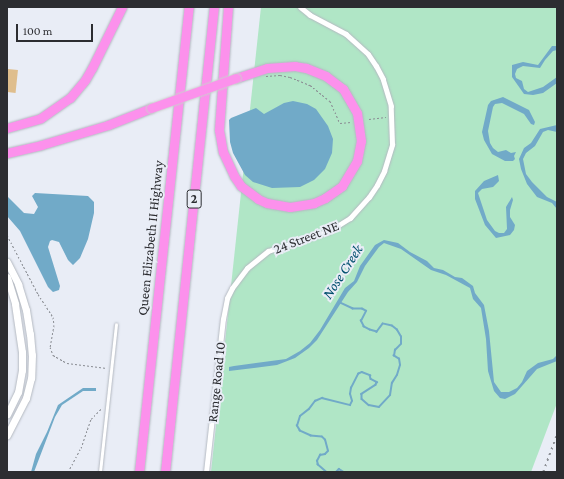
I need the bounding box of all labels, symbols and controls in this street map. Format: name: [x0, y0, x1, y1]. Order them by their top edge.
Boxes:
scale bar: [18, 16, 95, 42]
text: 100 m: [23, 24, 52, 38]
street label: Queen Elizabeth II Highway: [133, 160, 167, 316]
road number: 2: [186, 188, 202, 210]
street label: 24 Street NE: [271, 217, 341, 257]
water label: Nose Creek: [319, 242, 367, 302]
street label: Range Road 10: [203, 341, 229, 423]

